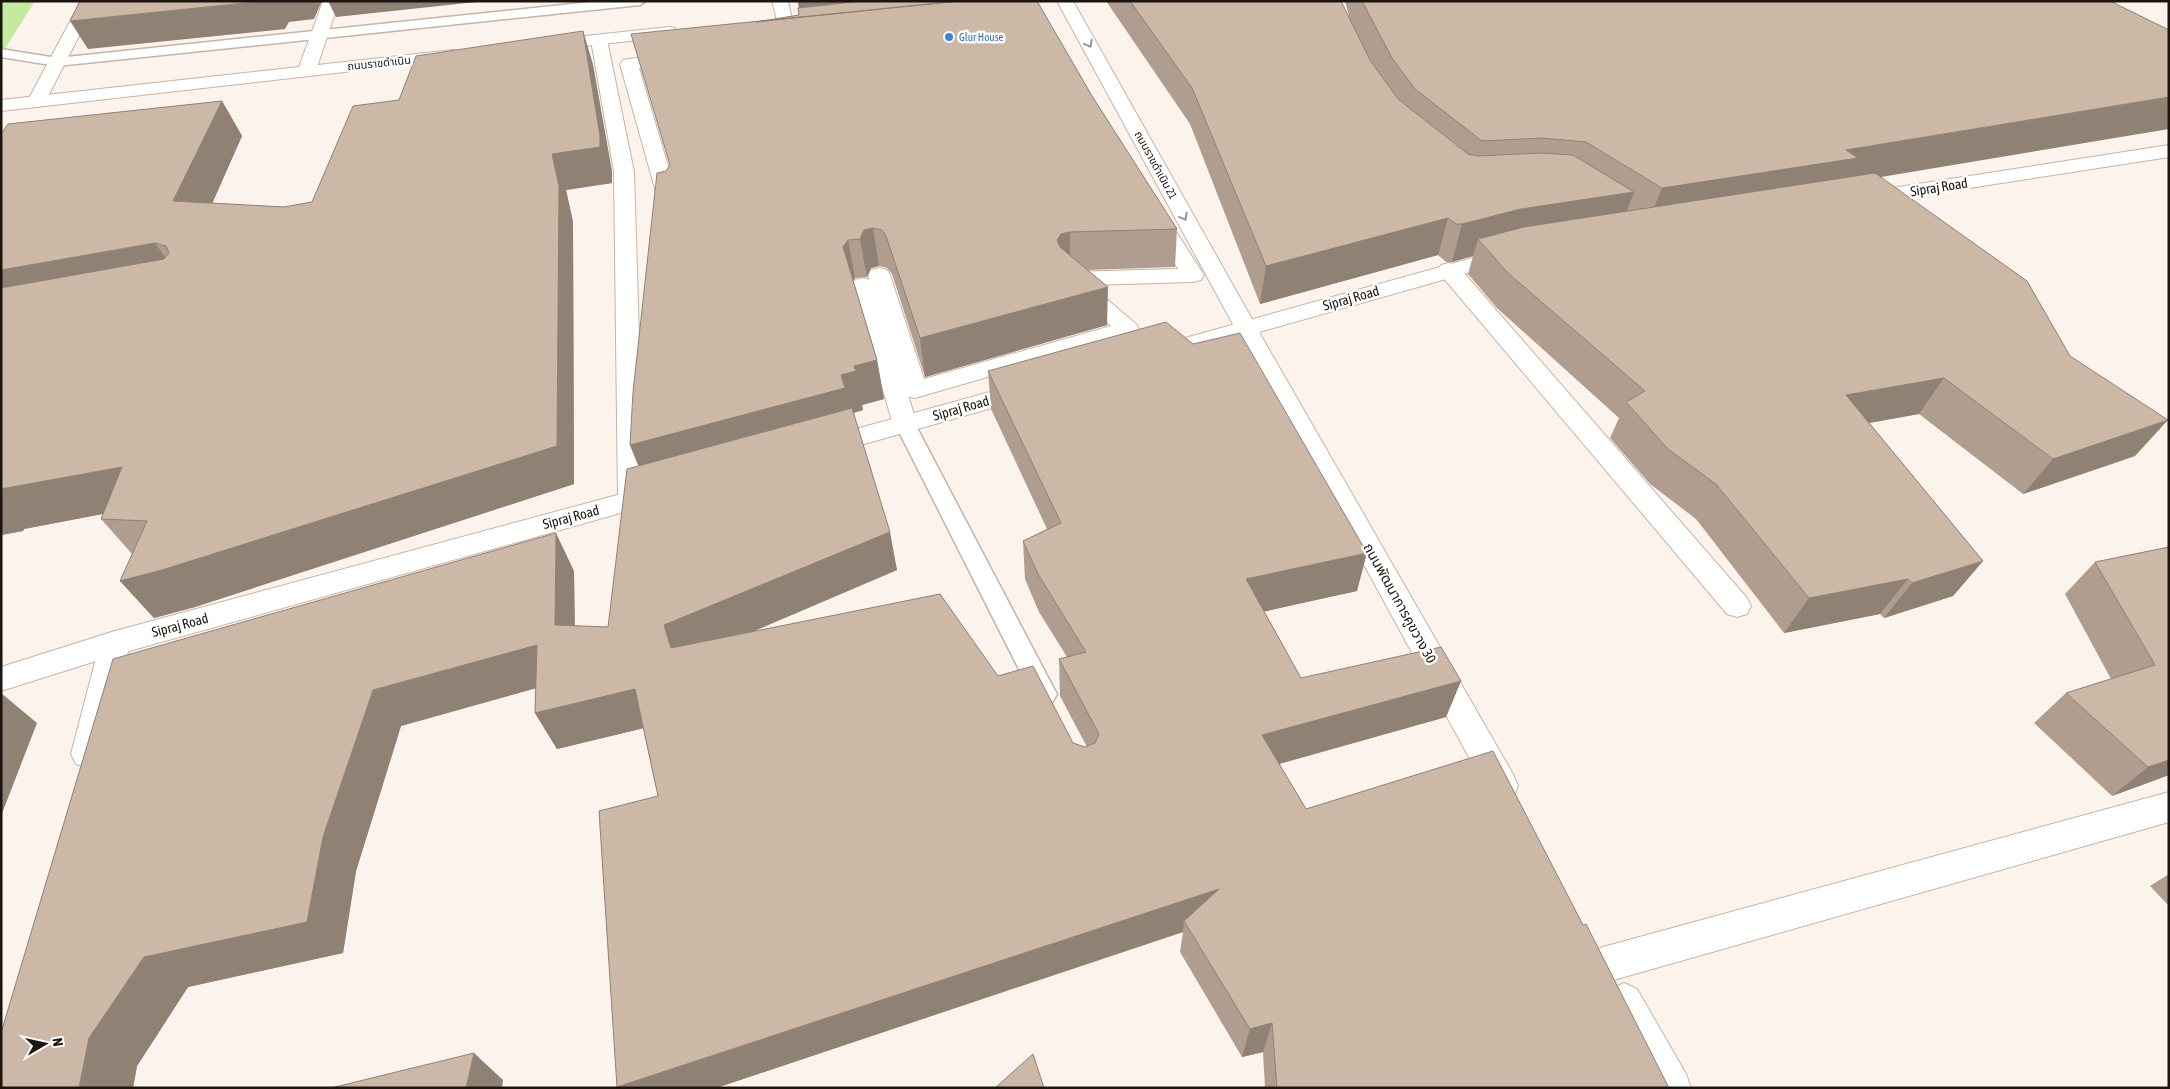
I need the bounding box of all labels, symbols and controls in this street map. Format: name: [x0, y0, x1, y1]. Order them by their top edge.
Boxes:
marker: Glur House: [943, 31, 955, 43]
place label: Glur House: [959, 31, 1004, 43]
one-way arrow: [1083, 39, 1093, 48]
street label: ถนนราขดำเนิน: [347, 54, 411, 72]
street label: ถนนราขดำเนิน 21: [1132, 129, 1180, 201]
street label: Sipraj Road: [1909, 175, 1969, 199]
one-way arrow: [1178, 211, 1188, 220]
street label: Sipraj Road: [1321, 282, 1381, 314]
street label: Sipraj Road: [931, 392, 991, 424]
street label: Sipraj Road: [541, 502, 601, 532]
street label: ถนนพัฒนาการคูขวาง 30: [1360, 540, 1440, 667]
street label: Sipraj Road: [150, 610, 210, 640]
north arrow: [20, 1019, 70, 1069]
text: N: [49, 1037, 66, 1047]

